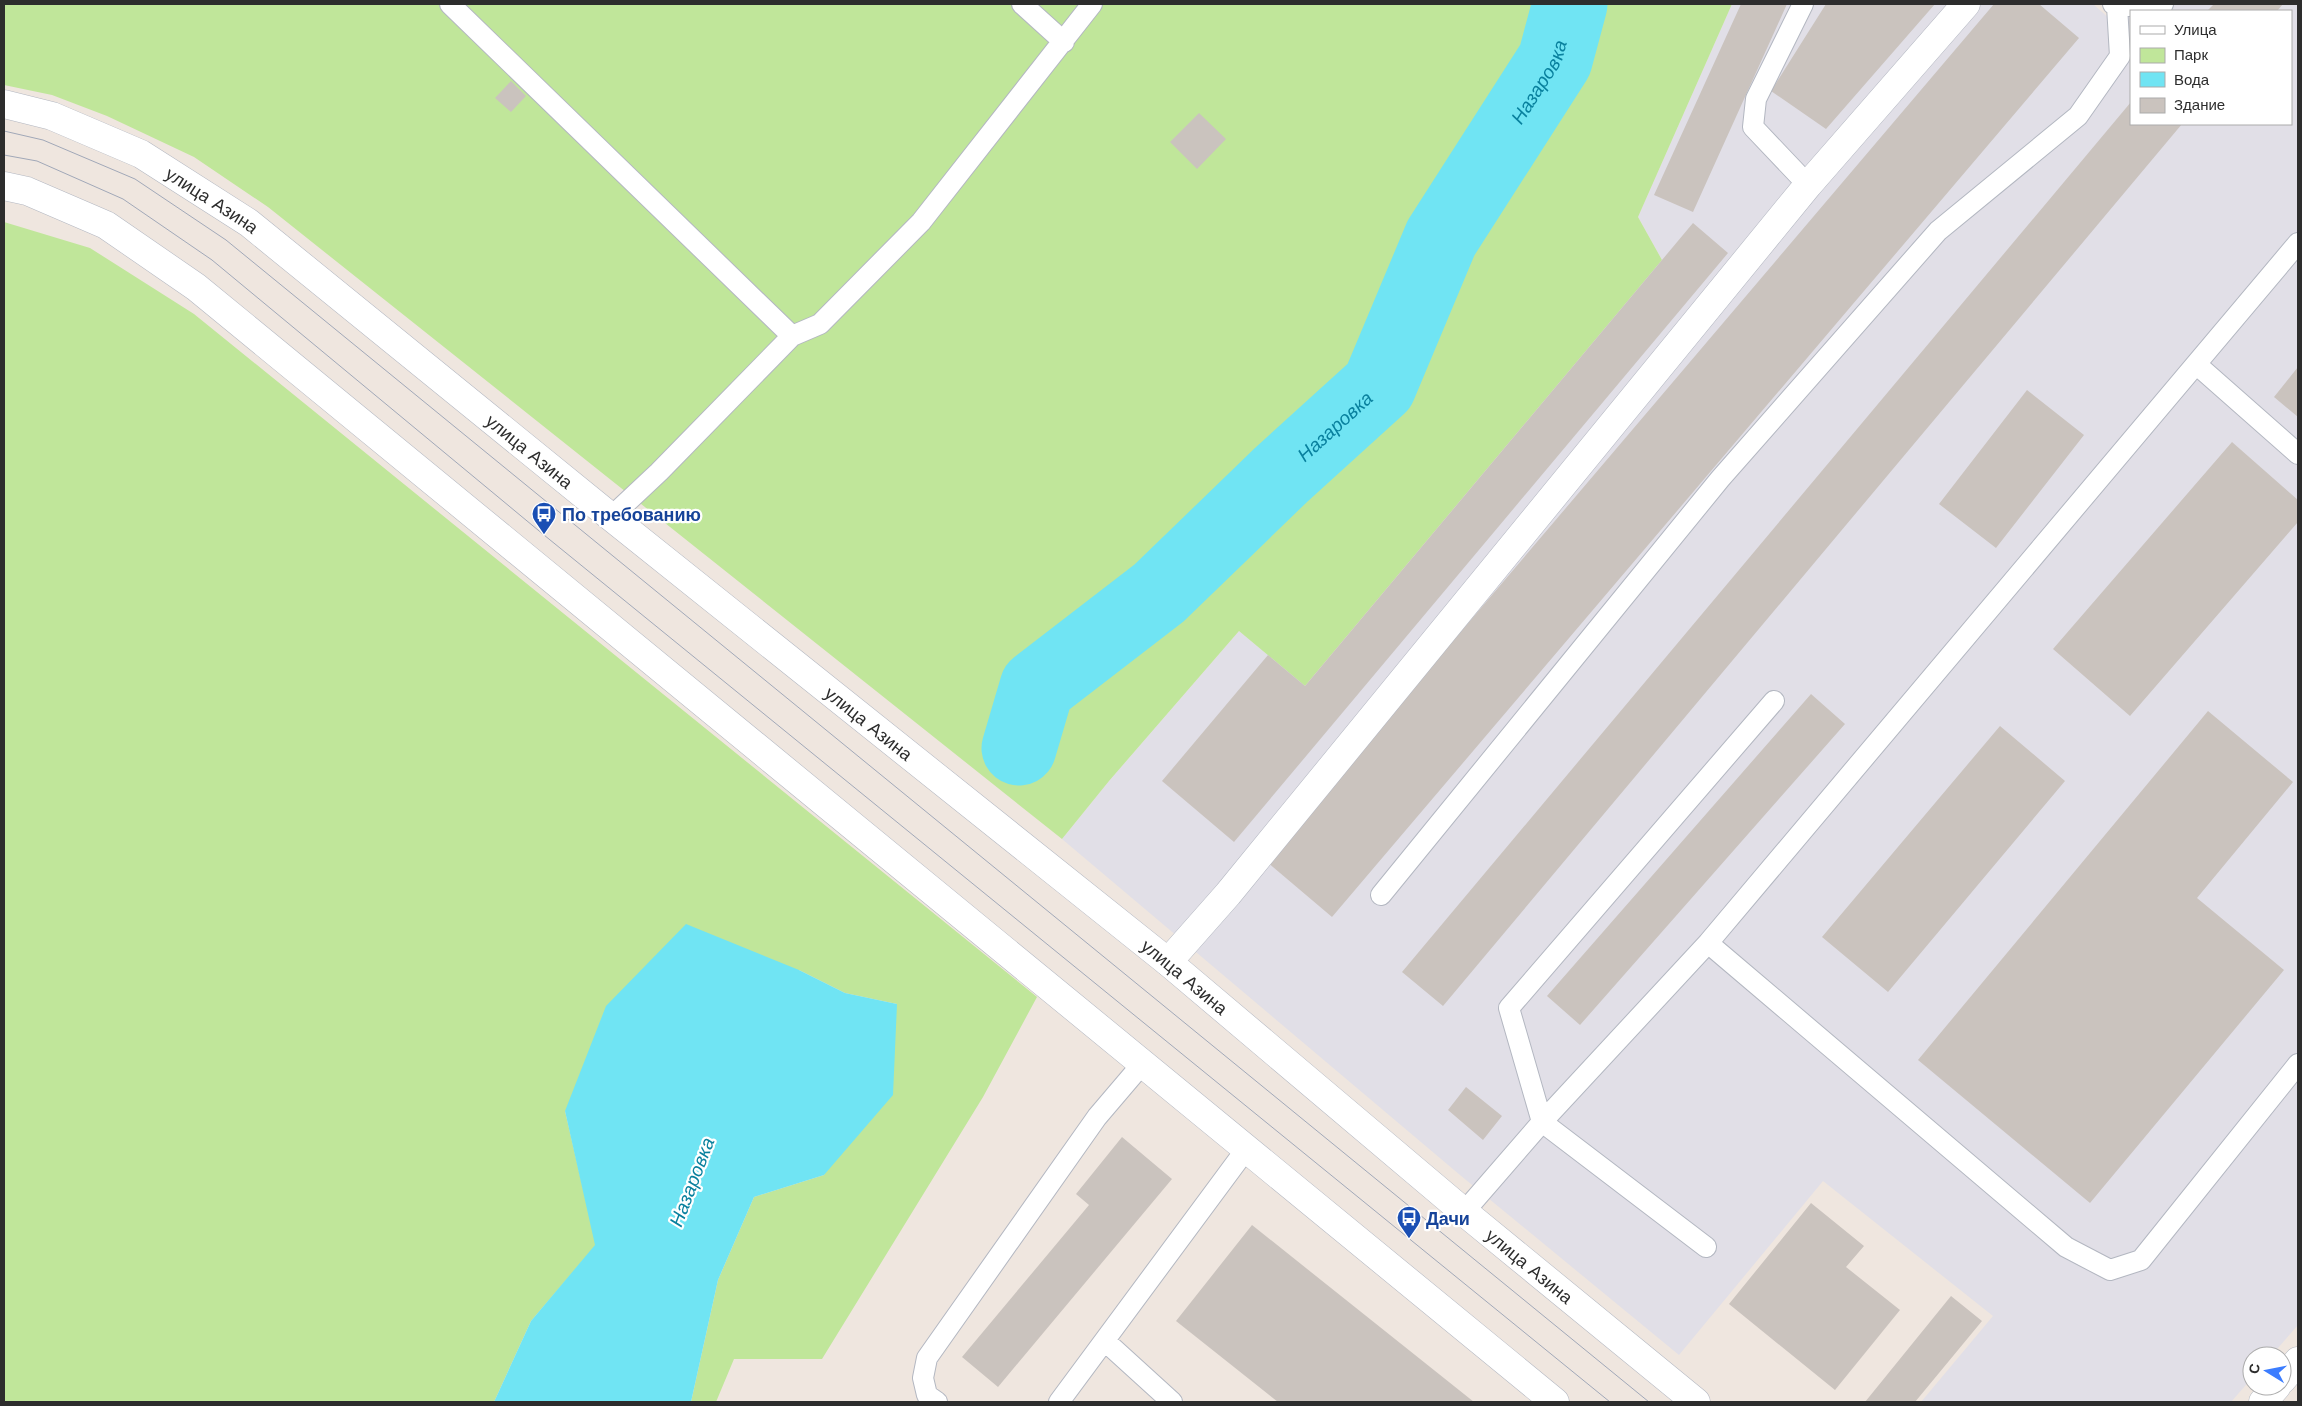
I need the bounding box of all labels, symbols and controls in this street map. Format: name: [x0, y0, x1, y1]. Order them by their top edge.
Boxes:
legend: [2130, 10, 2292, 125]
text: Улица: [2174, 21, 2217, 39]
water label: Назаровка: [1506, 37, 1571, 128]
text: Парк: [2174, 46, 2208, 64]
text: Вода: [2174, 71, 2210, 89]
text: Здание: [2174, 96, 2225, 114]
street label: улица Азина: [162, 162, 264, 238]
water label: Назаровка: [1292, 386, 1377, 466]
street label: улица Азина: [482, 409, 578, 493]
bus stop icon: По требованию: [531, 501, 557, 535]
place label: По требованию: [562, 504, 701, 525]
street label: улица Азина: [821, 682, 918, 765]
street label: улица Азина: [1137, 935, 1233, 1019]
water label: Назаровка: [664, 1134, 720, 1230]
bus stop icon: Дачи: [1396, 1205, 1422, 1239]
place label: Дачи: [1426, 1208, 1470, 1229]
street label: улица Азина: [1482, 1224, 1578, 1308]
north arrow: [2242, 1346, 2292, 1396]
text: С: [2245, 1362, 2263, 1375]

